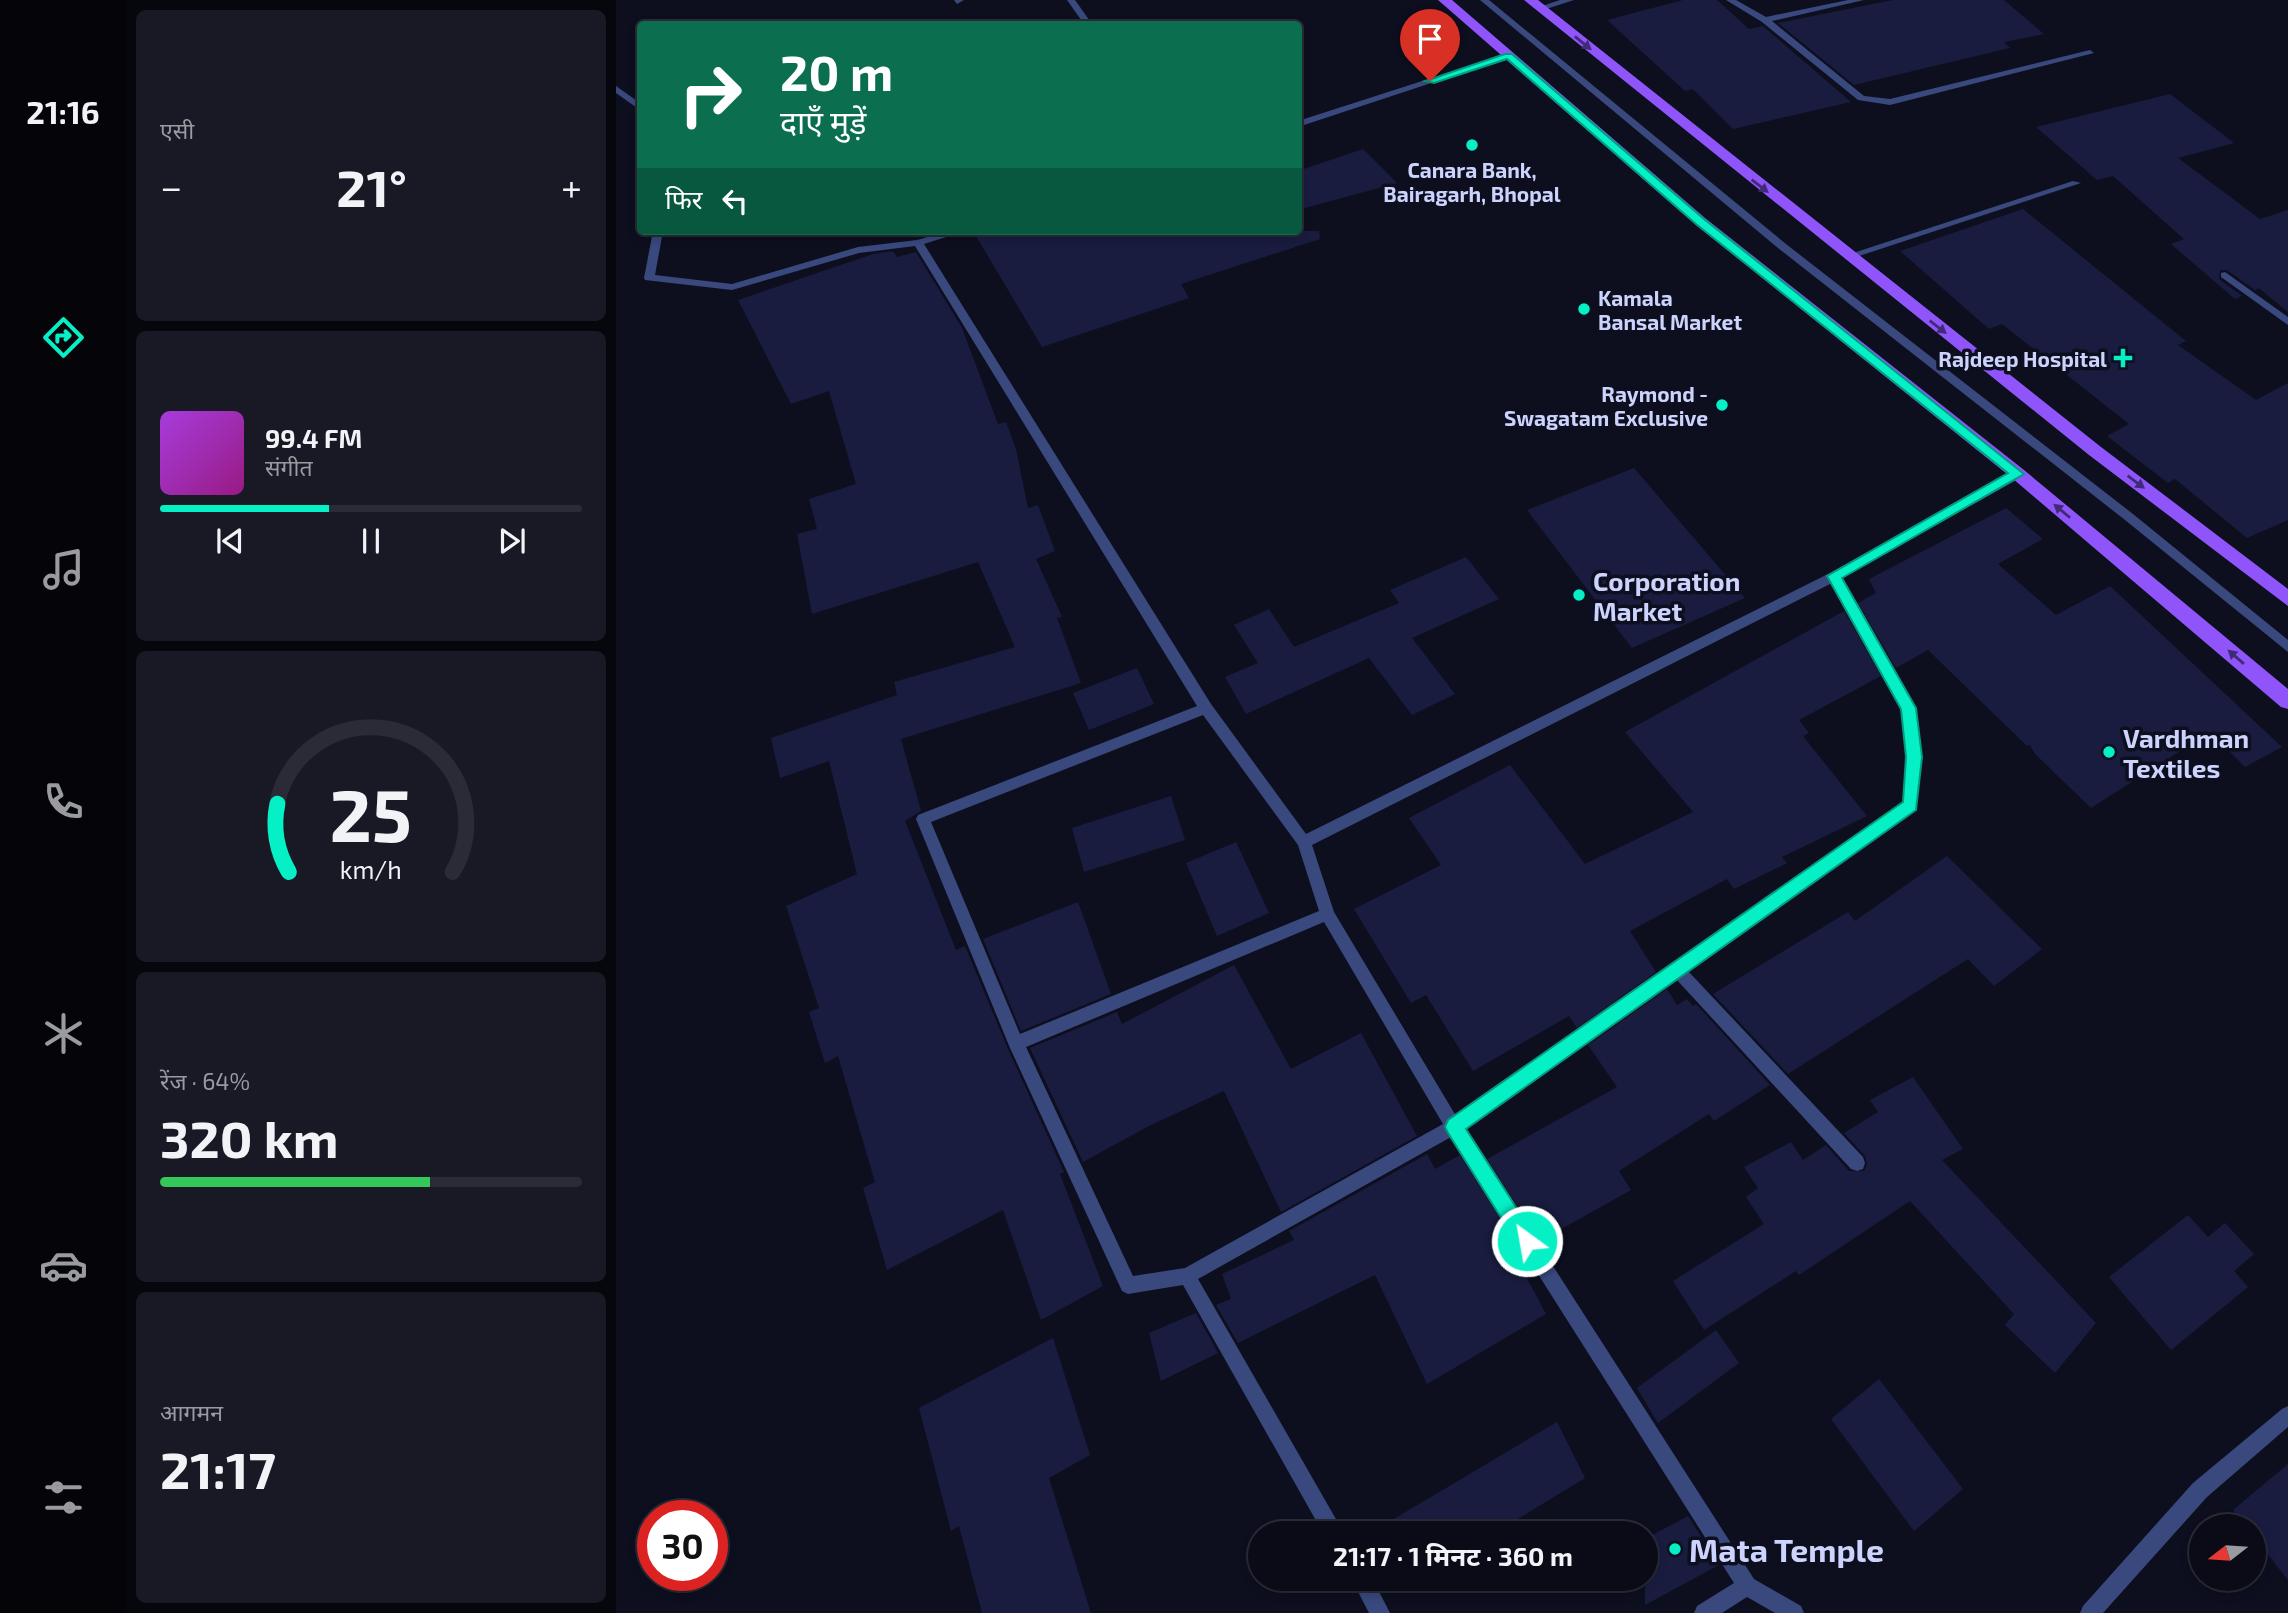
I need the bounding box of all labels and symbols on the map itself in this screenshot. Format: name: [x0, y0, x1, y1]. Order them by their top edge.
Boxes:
pin: [1400, 9, 1460, 81]
one-way arrow: [1573, 35, 1591, 50]
marker: Canara Bank, Bairagarh, Bhopal: [1464, 137, 1480, 153]
place label: Canara Bank, Bairagarh, Bhopal: [1383, 157, 1561, 206]
one-way arrow: [1750, 178, 1768, 193]
place label: Kamala Bansal Market: [1598, 285, 1742, 334]
marker: Kamala Bansal Market: [1576, 301, 1592, 317]
one-way arrow: [1929, 319, 1947, 334]
place label: Rajdeep Hospital: [1938, 346, 2107, 371]
marker: Rajdeep Hospital: [2113, 348, 2133, 368]
place label: Raymond - Swagatam Exclusive: [1504, 381, 1708, 430]
marker: Raymond - Swagatam Exclusive: [1714, 397, 1730, 413]
one-way arrow: [2127, 475, 2145, 490]
one-way arrow: [2053, 503, 2071, 518]
place label: Corporation Market: [1593, 565, 1740, 626]
marker: Corporation Market: [1571, 587, 1587, 603]
one-way arrow: [2227, 649, 2245, 665]
place label: Vardhman Textiles: [2123, 722, 2249, 783]
marker: Vardhman Textiles: [2101, 744, 2117, 760]
position arrow: [1490, 1204, 1564, 1278]
speed limit sign: 30: [637, 1500, 728, 1591]
north arrow: [2189, 1514, 2266, 1591]
place label: Mata Temple: [1689, 1530, 1884, 1568]
marker: Mata Temple: [1667, 1541, 1683, 1557]

